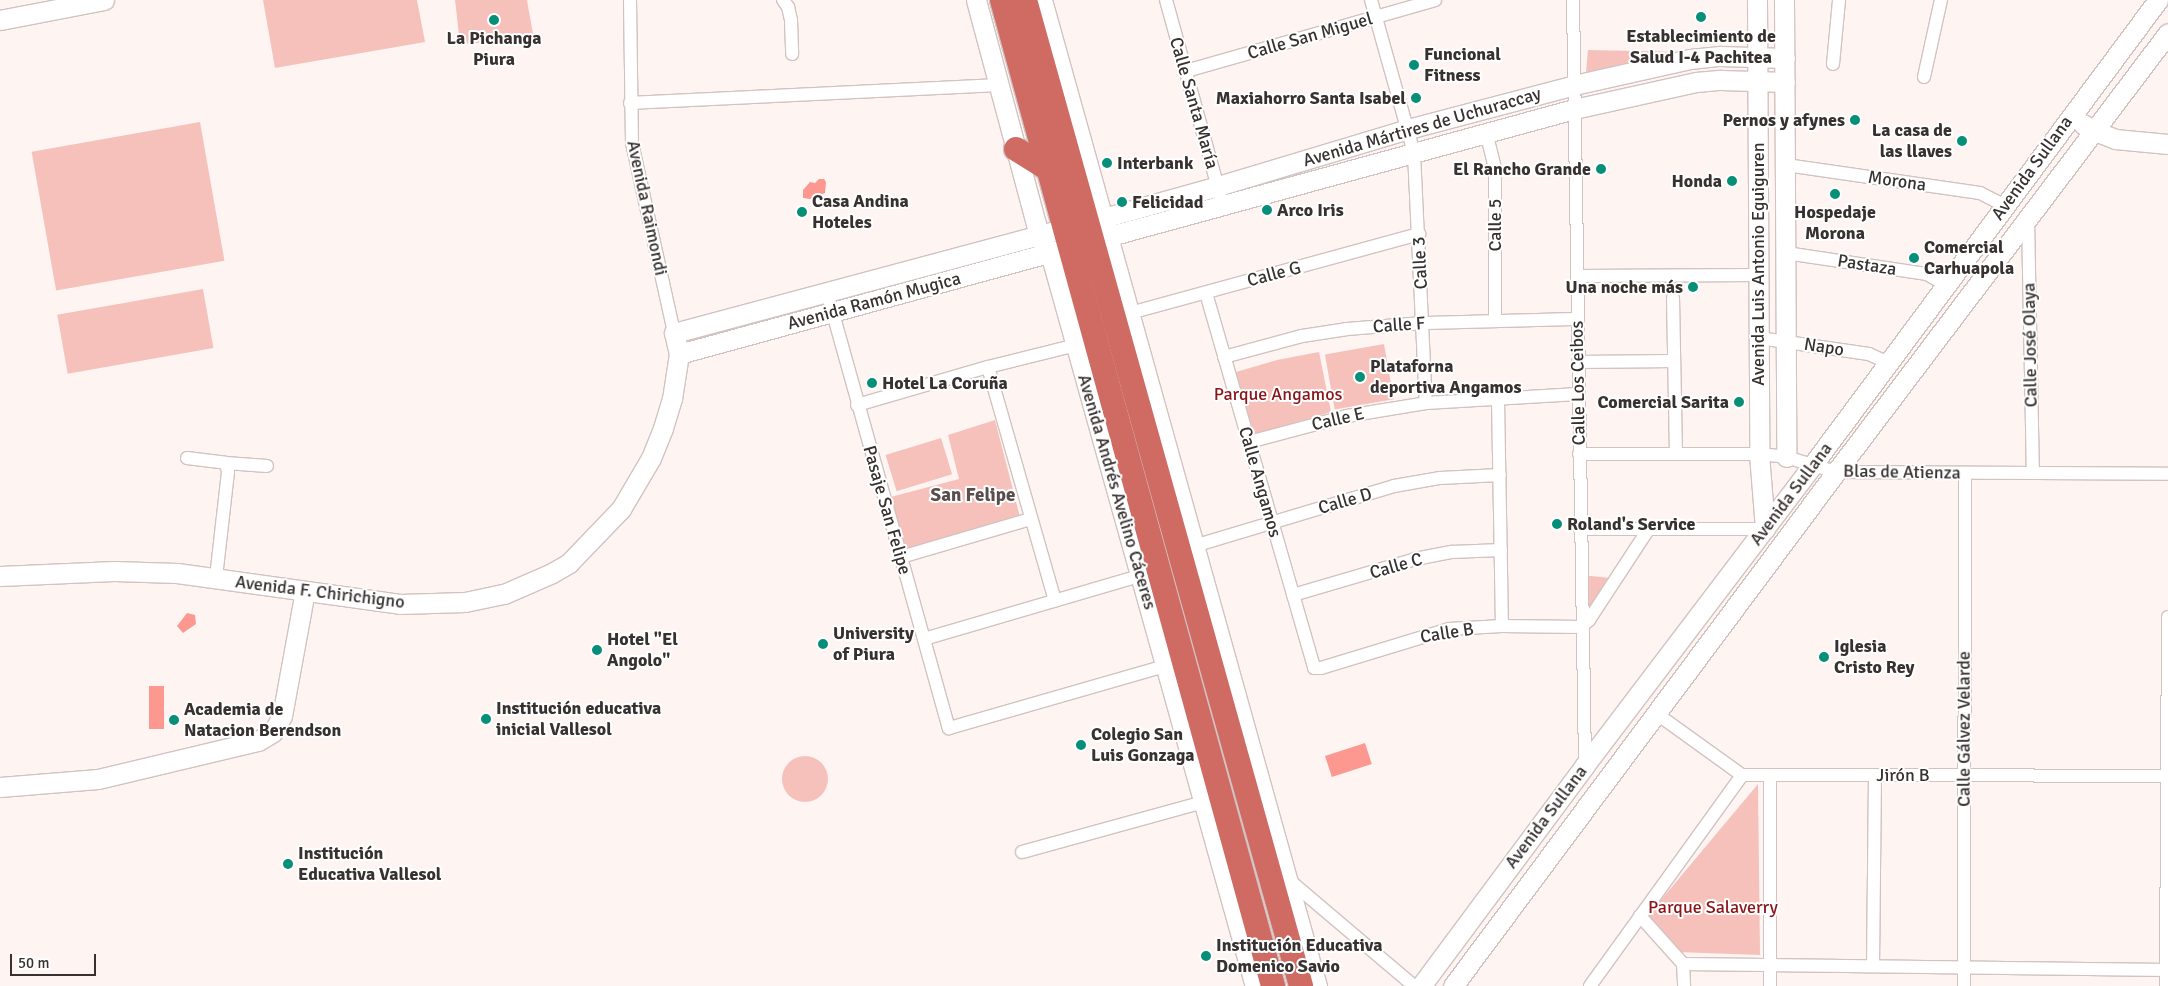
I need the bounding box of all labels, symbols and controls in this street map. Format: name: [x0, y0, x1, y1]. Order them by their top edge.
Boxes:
street label: Calle San Miguel: [1245, 8, 1375, 64]
marker: Establecimiento de Salud I-4 Pachitea: [1694, 10, 1708, 24]
marker: La Pichanga Piura: [488, 14, 500, 26]
place label: Establecimiento de Salud I-4 Pachitea: [1626, 26, 1776, 68]
place label: La Pichanga Piura: [447, 28, 541, 70]
street label: Calle Santa María: [1165, 35, 1223, 171]
place label: Funcional Fitness: [1424, 44, 1501, 86]
marker: Funcional Fitness: [1408, 59, 1420, 71]
street label: Avenida Mártires de Uchuraccay: [1301, 83, 1543, 171]
place label: Maxiahorro Santa Isabel: [1216, 87, 1406, 109]
marker: Maxiahorro Santa Isabel: [1410, 92, 1422, 104]
place label: Pernos y afynes: [1723, 109, 1845, 131]
street label: Avenida Sullana: [1987, 112, 2077, 224]
marker: Pernos y afynes: [1849, 114, 1861, 126]
place label: La casa de las llaves: [1872, 120, 1952, 162]
marker: La casa de las llaves: [1956, 135, 1968, 147]
street label: Avenida Raimondi: [622, 138, 672, 278]
street label: Avenida Luis Antonio Eguiguren: [1747, 142, 1769, 386]
place label: Interbank: [1117, 152, 1193, 174]
marker: Interbank: [1101, 157, 1113, 169]
place label: El Rancho Grande: [1453, 158, 1591, 180]
marker: El Rancho Grande: [1595, 163, 1607, 175]
street label: Morona: [1867, 166, 1927, 196]
place label: Honda: [1671, 170, 1722, 192]
marker: Honda: [1726, 175, 1738, 187]
marker: Hospedaje Morona: [1829, 188, 1841, 200]
place label: Casa Andina Hoteles: [812, 191, 909, 233]
place label: Felicidad: [1132, 191, 1203, 213]
marker: Felicidad: [1116, 196, 1128, 208]
place label: Arco Iris: [1277, 199, 1344, 221]
street label: Calle 5: [1484, 199, 1506, 251]
place label: Hospedaje Morona: [1794, 202, 1876, 244]
marker: Arco Iris: [1261, 204, 1273, 216]
marker: Casa Andina Hoteles: [796, 206, 808, 218]
street label: Calle 3: [1408, 236, 1432, 290]
place label: Comercial Carhuapola: [1924, 237, 2014, 280]
street label: Pastaza: [1836, 250, 1898, 280]
marker: Comercial Carhuapola: [1908, 252, 1920, 264]
street label: Calle G: [1245, 257, 1303, 291]
street label: Avenida Ramón Mugica: [785, 267, 963, 335]
place label: Una noche más: [1566, 276, 1683, 298]
marker: Una noche más: [1687, 281, 1699, 293]
street label: Calle José Olaya: [2018, 282, 2042, 408]
street label: Calle F: [1372, 312, 1426, 338]
street label: Calle Los Ceibos: [1566, 321, 1590, 445]
street label: Napo: [1802, 333, 1846, 361]
place label: Plataforna deportiva Angamos: [1370, 356, 1521, 398]
marker: Plataforna deportiva Angamos: [1354, 371, 1366, 383]
place label: Hotel La Coruña: [882, 372, 1008, 394]
street label: Avenida Andrés Avelino Cáceres: [1073, 372, 1161, 612]
marker: Hotel La Coruña: [866, 377, 878, 389]
park label: Parque Angamos: [1214, 383, 1342, 405]
place label: Comercial Sarita: [1597, 391, 1729, 413]
marker: Comercial Sarita: [1733, 396, 1745, 408]
street label: Calle E: [1310, 402, 1366, 436]
street label: Calle Angamos: [1234, 424, 1286, 540]
street label: Avenida Sullana: [1745, 438, 1837, 550]
street label: Pasaje San Felipe: [858, 443, 916, 577]
street label: Blas de Atienza: [1843, 460, 1961, 484]
street label: Calle D: [1316, 483, 1374, 519]
district label: San Felipe: [931, 485, 1015, 507]
place label: Roland's Service: [1567, 513, 1695, 535]
marker: Roland's Service: [1551, 518, 1563, 530]
street label: Calle C: [1367, 548, 1425, 584]
street label: Avenida F. Chirichigno: [234, 571, 406, 613]
street label: Calle B: [1419, 618, 1475, 648]
place label: University of Piura: [833, 623, 914, 666]
place label: Hotel "El Angolo": [607, 629, 678, 672]
place label: Iglesia Cristo Rey: [1834, 636, 1914, 679]
marker: University of Piura: [817, 638, 829, 650]
marker: Hotel "El Angolo": [591, 644, 603, 656]
marker: Iglesia Cristo Rey: [1818, 651, 1830, 663]
street label: Calle Gálvez Velarde: [1953, 651, 1975, 807]
place label: Institución educativa inicial Vallesol: [496, 698, 661, 741]
place label: Academia de Natacion Berendson: [184, 699, 341, 742]
marker: Institución educativa inicial Vallesol: [480, 713, 492, 725]
marker: Academia de Natacion Berendson: [168, 714, 180, 726]
place label: Colegio San Luis Gonzaga: [1091, 724, 1195, 766]
marker: Colegio San Luis Gonzaga: [1075, 739, 1087, 751]
street label: Avenida Sullana: [1500, 761, 1592, 873]
street label: Jirón B: [1876, 764, 1930, 786]
place label: Institución Educativa Vallesol: [298, 843, 441, 886]
marker: Institución Educativa Vallesol: [282, 858, 294, 870]
park label: Parque Salaverry: [1648, 896, 1778, 918]
place label: Institución Educativa Domenico Savio: [1216, 935, 1383, 978]
scale bar: [12, 944, 99, 976]
marker: Institución Educativa Domenico Savio: [1200, 950, 1212, 962]
text: 50 m: [18, 954, 49, 972]

